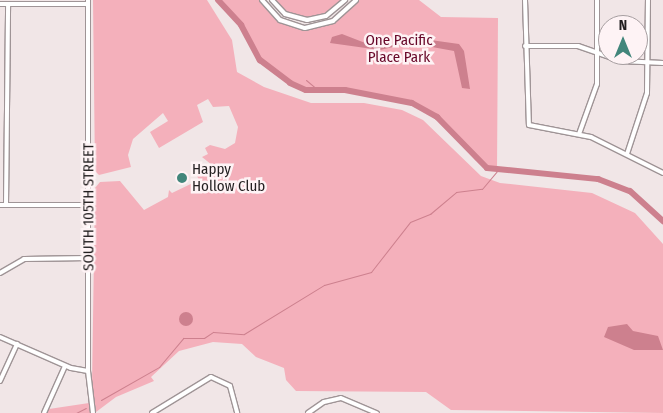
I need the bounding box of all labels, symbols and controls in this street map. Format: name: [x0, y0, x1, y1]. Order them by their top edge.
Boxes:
north arrow: [598, 15, 648, 65]
text: N: [619, 17, 627, 34]
park label: One Pacific Place Park: [365, 31, 433, 66]
street label: SOUTH 105TH STREET: [80, 143, 98, 271]
place label: Happy Hollow Club: [192, 160, 265, 195]
marker: Happy Hollow Club: [176, 172, 188, 184]

